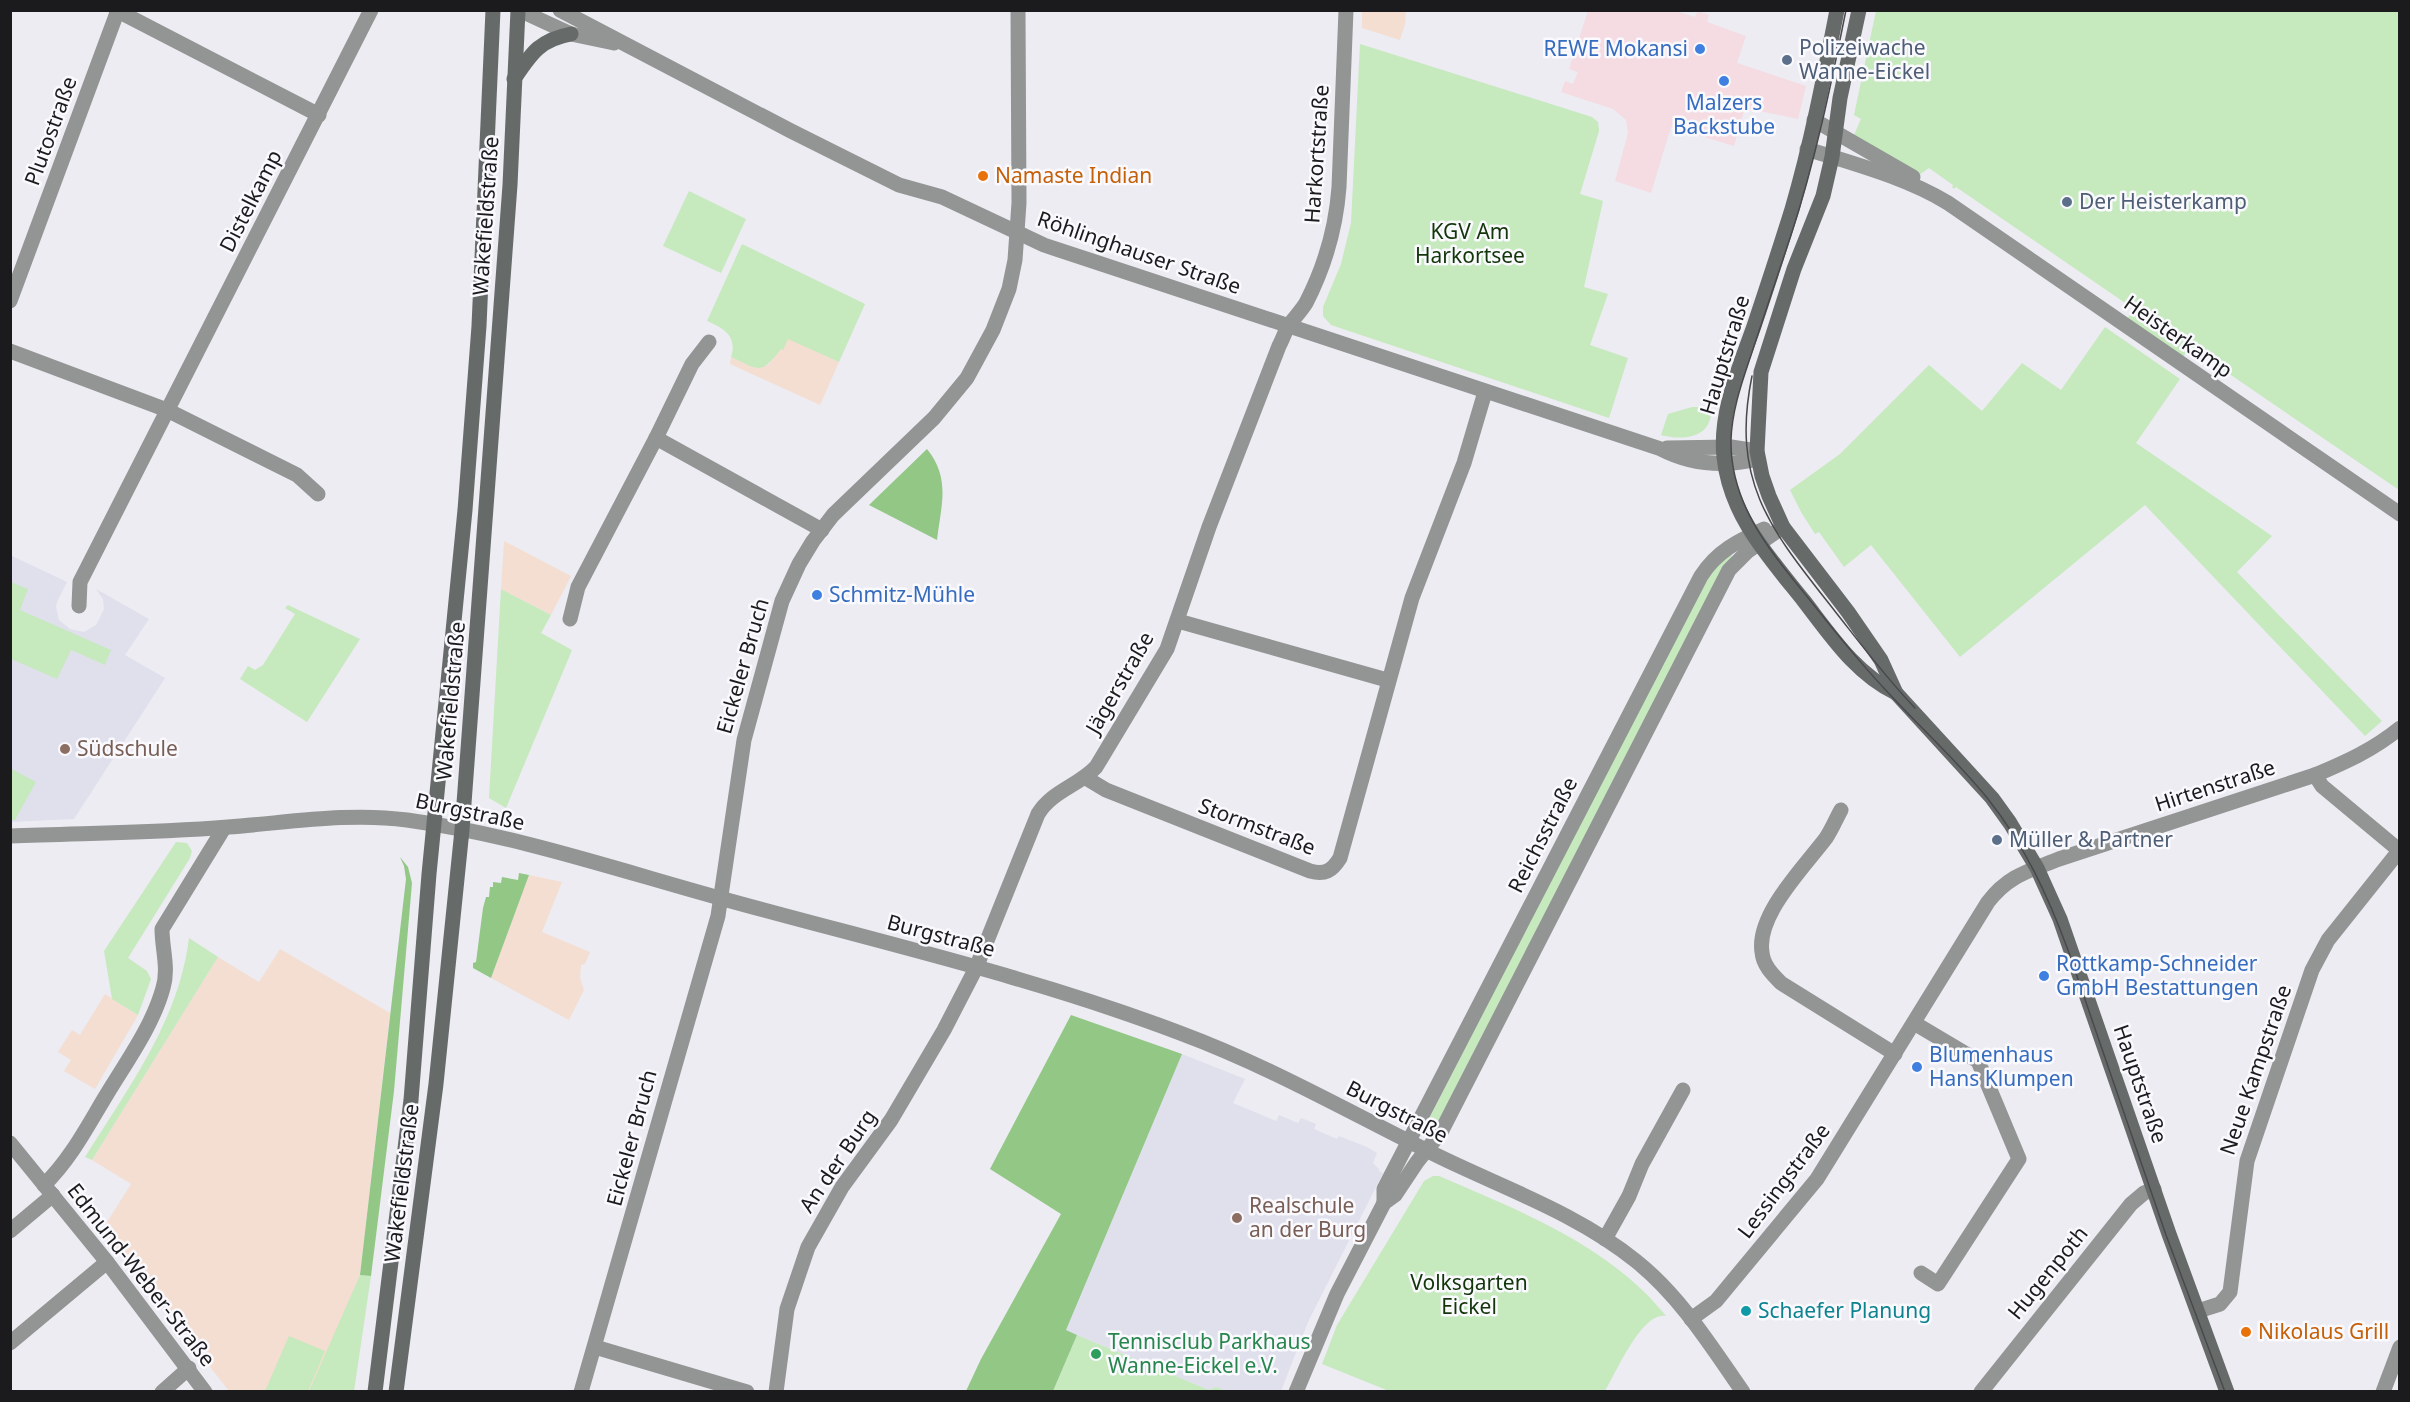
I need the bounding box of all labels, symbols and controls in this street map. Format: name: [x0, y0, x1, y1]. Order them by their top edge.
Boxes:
place label: Polizeiwache Wanne-Eickel: [1799, 33, 1930, 85]
place label: REWE Mokansi: [1543, 34, 1688, 62]
marker: REWE Mokansi: [1693, 42, 1707, 56]
marker: Polizeiwache Wanne-Eickel: [1780, 53, 1794, 67]
street label: Plutostraße: [17, 72, 83, 189]
marker: Malzers Backstube: [1717, 74, 1731, 88]
street label: Harkortstraße: [1297, 84, 1335, 224]
place label: Malzers Backstube: [1673, 88, 1775, 140]
street label: Wakefieldstraße: [465, 135, 505, 296]
street label: Distelkamp: [212, 145, 288, 256]
place label: Namaste Indian: [995, 161, 1152, 189]
marker: Namaste Indian: [976, 169, 990, 183]
place label: Der Heisterkamp: [2079, 187, 2247, 215]
marker: Der Heisterkamp: [2060, 195, 2074, 209]
street label: Röhlinghauser Straße: [1034, 204, 1245, 300]
park label: KGV Am Harkortsee: [1415, 217, 1525, 269]
street label: Heisterkamp: [2119, 288, 2238, 384]
street label: Hauptstraße: [1693, 292, 1755, 418]
place label: Schmitz-Mühle: [829, 580, 975, 608]
marker: Schmitz-Mühle: [810, 588, 824, 602]
street label: Eickeler Bruch: [709, 595, 775, 737]
street label: Wakefieldstraße: [429, 620, 471, 782]
street label: Jägerstraße: [1078, 626, 1160, 740]
place label: Südschule: [77, 734, 178, 762]
marker: Südschule: [58, 742, 72, 756]
street label: Hirtenstraße: [2151, 752, 2278, 818]
street label: Reichsstraße: [1501, 772, 1583, 897]
street label: Burgstraße: [413, 786, 527, 836]
street label: Stormstraße: [1195, 791, 1320, 861]
place label: Müller & Partner: [2009, 825, 2173, 853]
marker: Müller & Partner: [1990, 833, 2004, 847]
street label: Burgstraße: [884, 907, 998, 963]
place label: Rottkamp-Schneider GmbH Bestattungen: [2056, 949, 2259, 1001]
marker: Rottkamp-Schneider GmbH Bestattungen: [2037, 969, 2051, 983]
street label: Neue Kampstraße: [2213, 981, 2297, 1158]
street label: Hauptstraße: [2108, 1021, 2174, 1147]
place label: Blumenhaus Hans Klumpen: [1929, 1040, 2074, 1092]
marker: Blumenhaus Hans Klumpen: [1910, 1060, 1924, 1074]
street label: Eickeler Bruch: [599, 1067, 663, 1209]
street label: Burgstraße: [1342, 1073, 1453, 1149]
street label: Wakefieldstraße: [377, 1102, 425, 1264]
street label: An der Burg: [792, 1103, 882, 1218]
street label: Lessingstraße: [1731, 1117, 1836, 1244]
street label: Edmund-Weber-Straße: [61, 1177, 222, 1372]
place label: Realschule an der Burg: [1249, 1191, 1366, 1243]
marker: Realschule an der Burg: [1230, 1211, 1244, 1225]
street label: Hugenpoth: [2001, 1220, 2093, 1325]
park label: Volksgarten Eickel: [1410, 1268, 1528, 1320]
place label: Schaefer Planung: [1758, 1296, 1931, 1324]
marker: Schaefer Planung: [1739, 1304, 1753, 1318]
place label: Nikolaus Grill: [2258, 1317, 2389, 1345]
marker: Nikolaus Grill: [2239, 1325, 2253, 1339]
place label: Tennisclub Parkhaus Wanne-Eickel e.V.: [1108, 1327, 1311, 1379]
marker: Tennisclub Parkhaus Wanne-Eickel e.V.: [1089, 1347, 1103, 1361]

